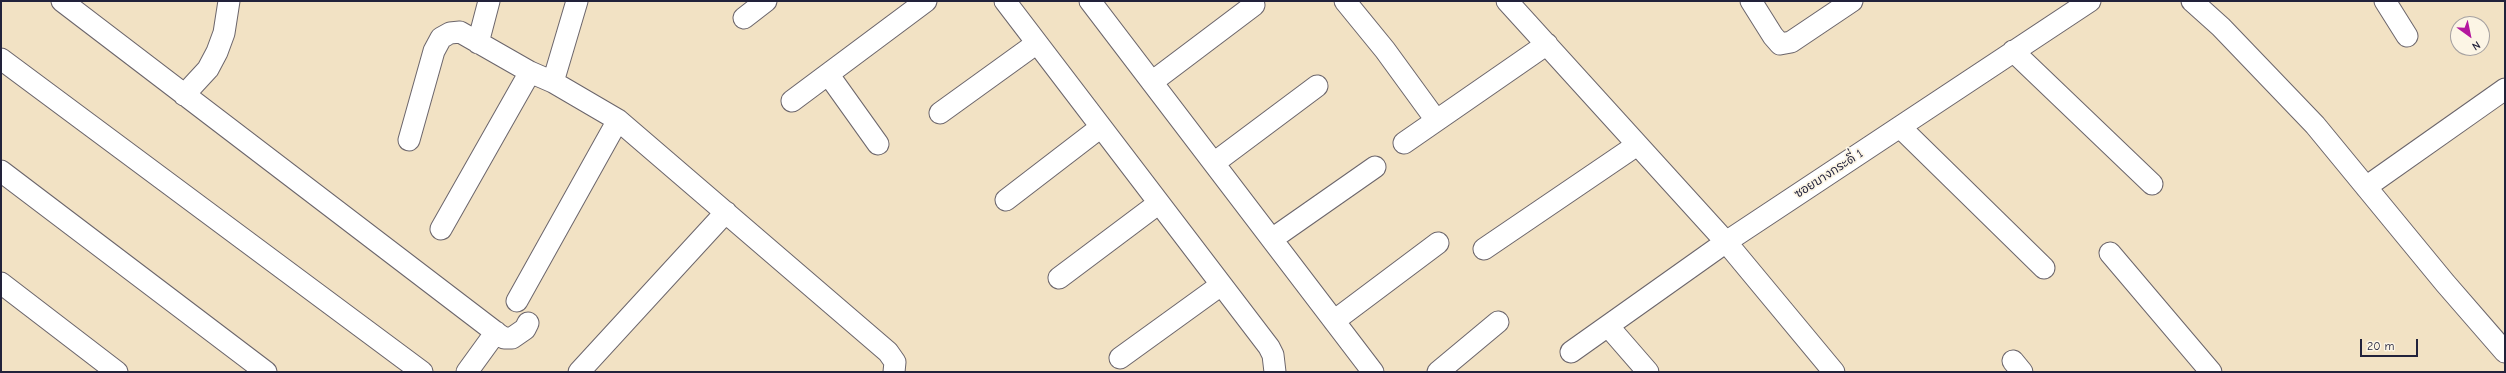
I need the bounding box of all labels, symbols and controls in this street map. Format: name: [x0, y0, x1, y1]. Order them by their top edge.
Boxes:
north arrow: [2450, 16, 2490, 56]
text: N: [2470, 38, 2483, 53]
street label: ซอยบางกระดี่ 1: [1792, 147, 1866, 201]
scale bar: [2362, 331, 2420, 357]
text: 20 m: [2367, 339, 2395, 353]

